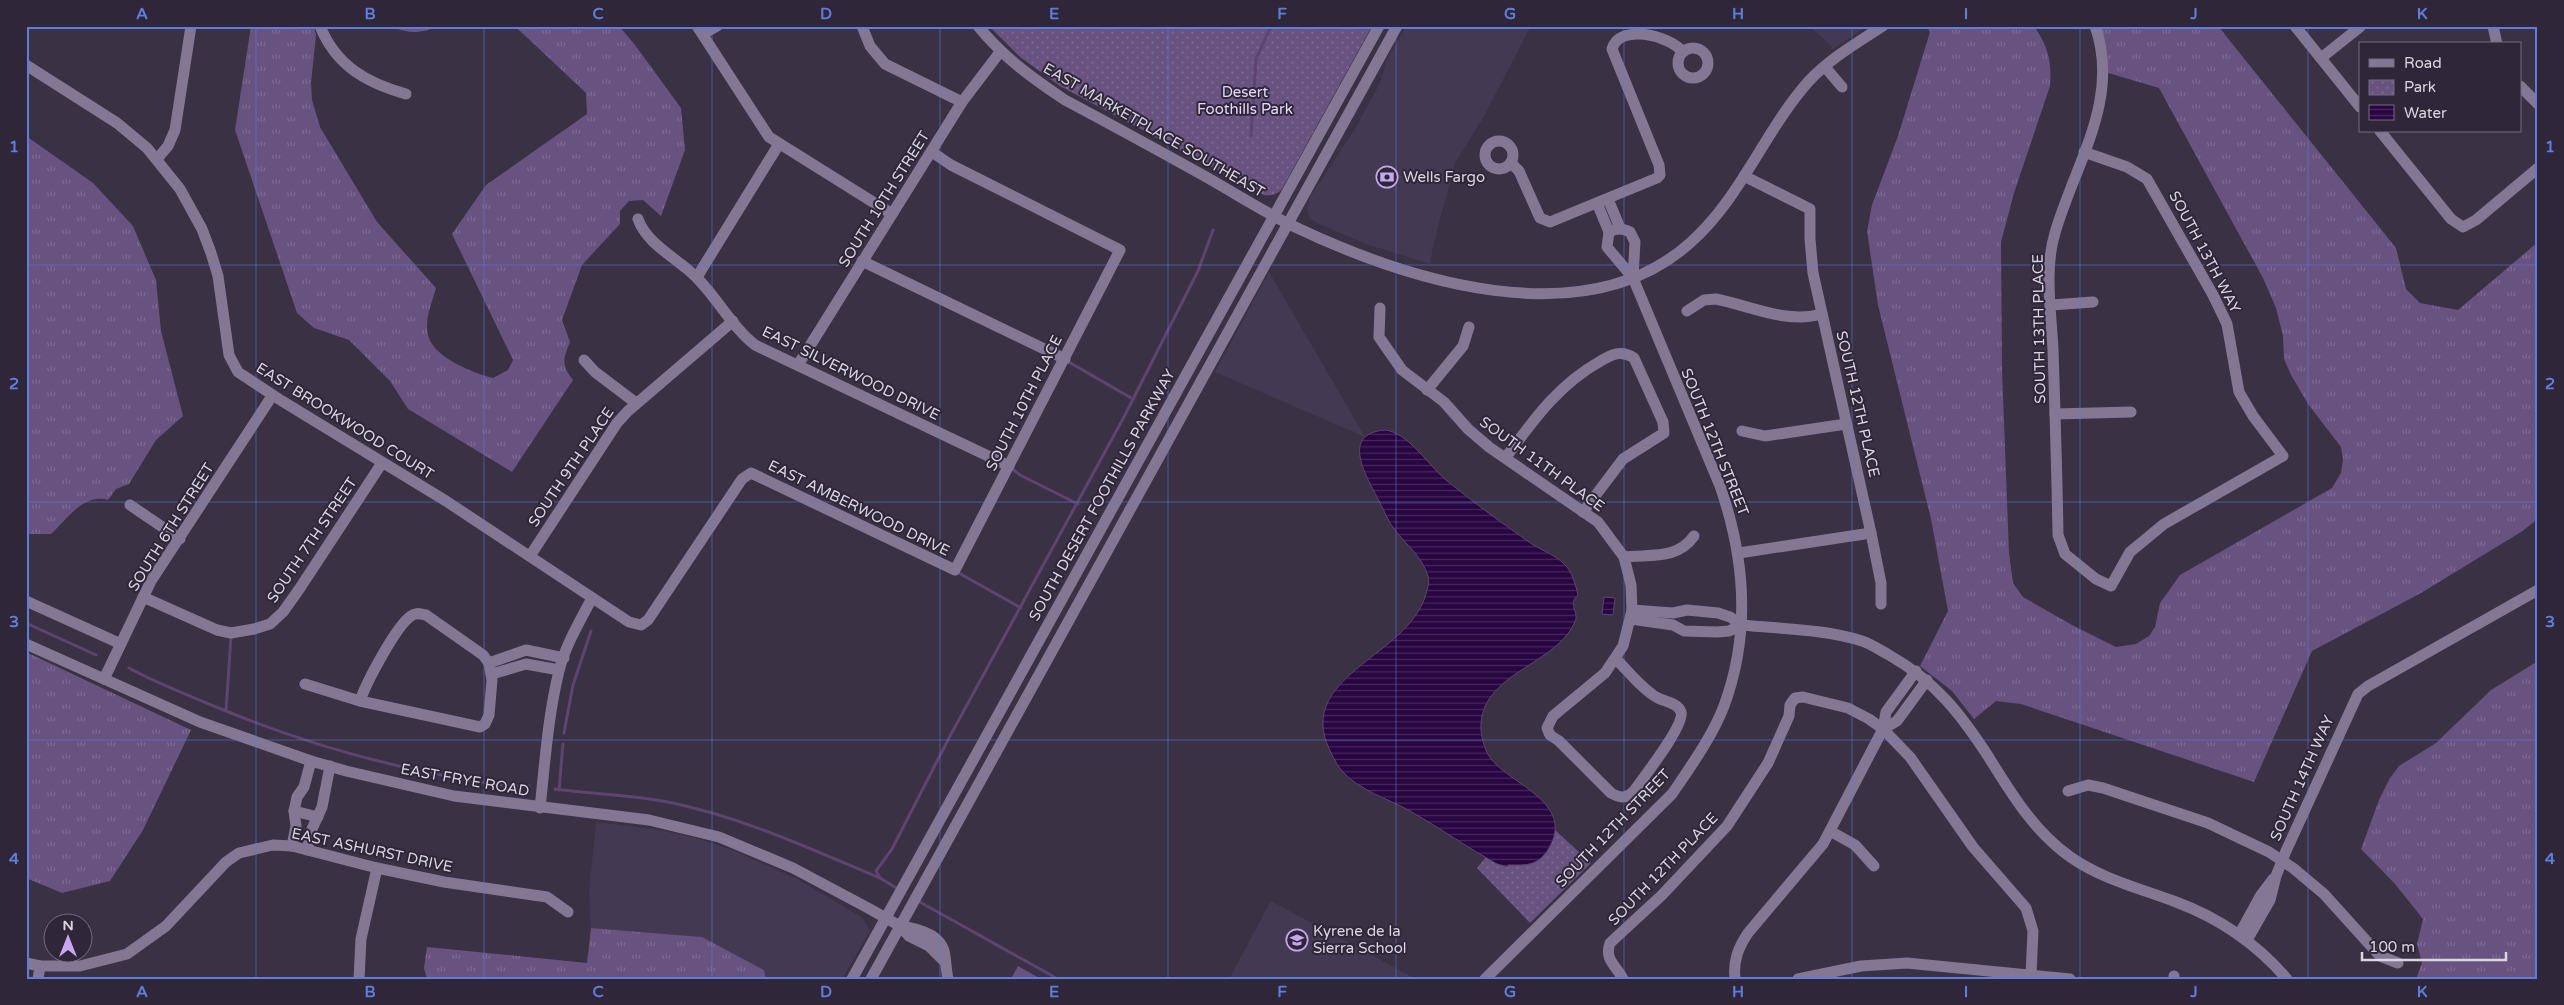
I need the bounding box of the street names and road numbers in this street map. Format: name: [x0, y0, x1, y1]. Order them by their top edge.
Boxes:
street label: EAST MARKETPLACE SOUTHEAST: [1040, 59, 1268, 201]
street label: SOUTH 10TH STREET: [835, 128, 933, 270]
street label: SOUTH 13TH WAY: [2165, 188, 2245, 316]
street label: SOUTH 13TH PLACE: [2029, 254, 2049, 404]
street label: EAST SILVERWOOD DRIVE: [759, 322, 943, 424]
street label: SOUTH 12TH PLACE: [1832, 329, 1884, 479]
street label: SOUTH 10TH PLACE: [982, 332, 1066, 474]
street label: EAST BROOKWOOD COURT: [253, 359, 437, 483]
street label: SOUTH DESERT FOOTHILLS PARKWAY: [1025, 366, 1179, 624]
street label: SOUTH 12TH STREET: [1677, 366, 1753, 518]
street label: SOUTH 9TH PLACE: [524, 404, 618, 530]
street label: SOUTH 11TH PLACE: [1476, 413, 1608, 515]
street label: EAST AMBERWOOD DRIVE: [765, 456, 953, 560]
street label: SOUTH 6TH STREET: [124, 460, 218, 594]
street label: SOUTH 7TH STREET: [263, 474, 361, 606]
street label: SOUTH 14TH WAY: [2266, 712, 2338, 844]
street label: EAST FRYE ROAD: [399, 760, 531, 800]
street label: SOUTH 12TH STREET: [1552, 765, 1674, 891]
street label: SOUTH 12TH PLACE: [1605, 809, 1721, 929]
street label: EAST ASHURST DRIVE: [290, 824, 454, 876]

